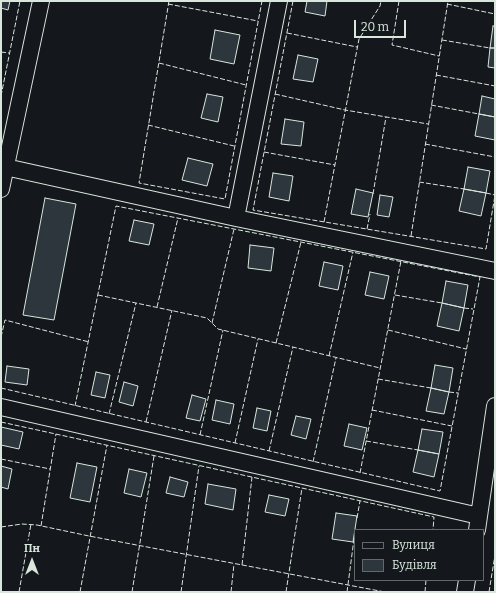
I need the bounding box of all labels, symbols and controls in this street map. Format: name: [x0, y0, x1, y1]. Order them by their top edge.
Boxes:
scale bar: [356, 12, 408, 38]
text: 20 m: [361, 20, 389, 34]
legend: [354, 529, 484, 581]
text: Вулиця: [392, 538, 435, 552]
north arrow: [12, 541, 52, 581]
text: Пн: [24, 542, 40, 555]
text: Будівля: [392, 558, 437, 572]

